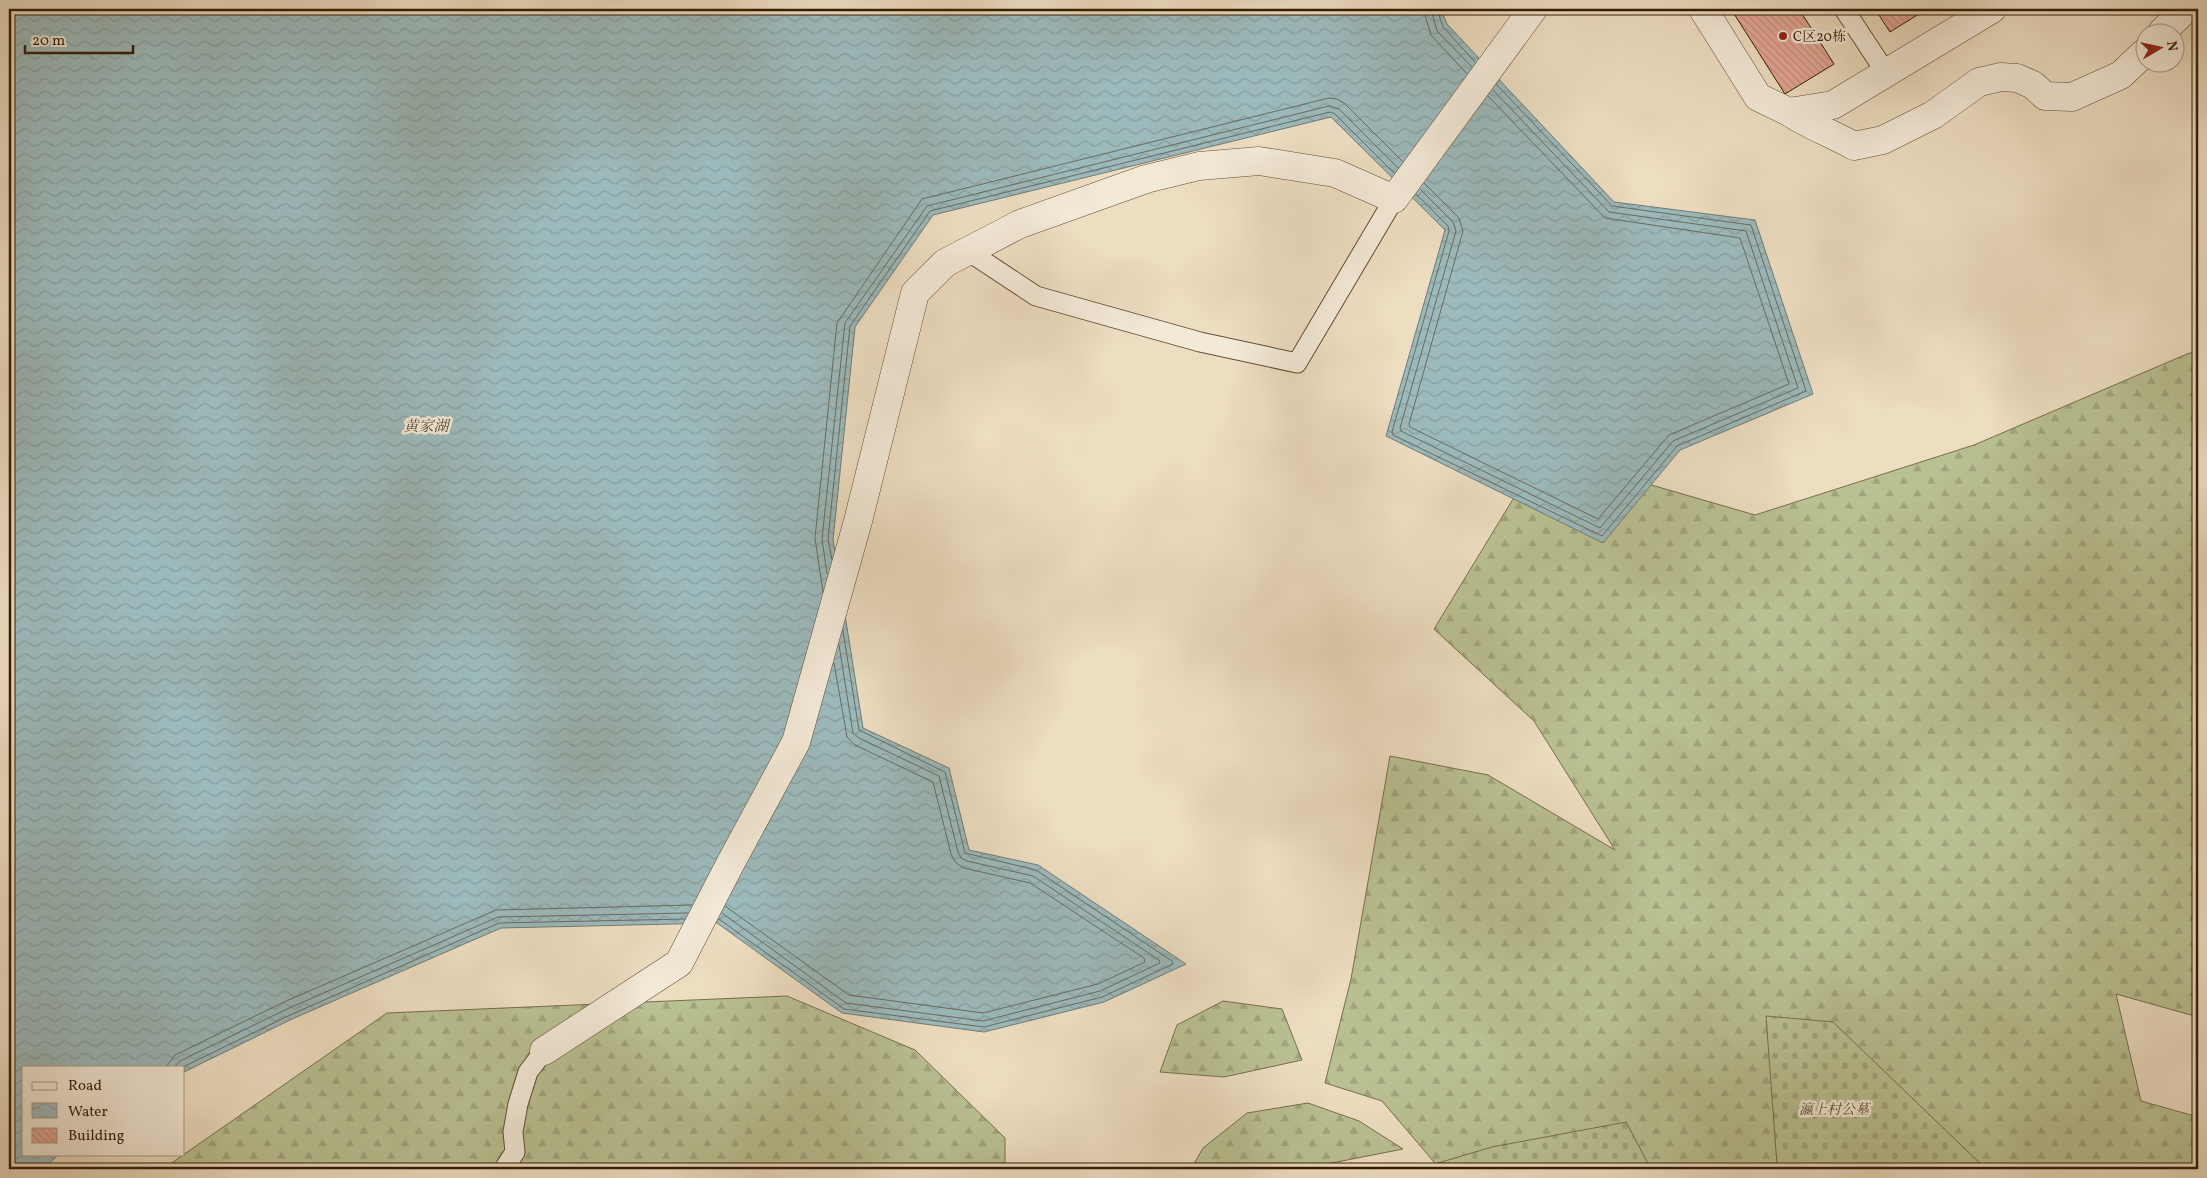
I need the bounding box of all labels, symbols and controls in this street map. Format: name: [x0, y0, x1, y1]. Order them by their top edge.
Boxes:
scale bar: [25, 22, 132, 54]
north arrow: [2134, 22, 2184, 72]
place label: C区20栋: [1793, 28, 1846, 47]
marker: C区20栋: [1777, 30, 1789, 42]
text: 20 m: [32, 31, 65, 52]
text: N: [2161, 40, 2182, 53]
water label: 黄家湖: [403, 417, 451, 438]
legend: [22, 1066, 185, 1156]
text: Road: [68, 1076, 102, 1097]
park label: 瀛上村公墓: [1799, 1101, 1871, 1120]
text: Water: [68, 1102, 108, 1123]
text: Building: [68, 1126, 125, 1147]

